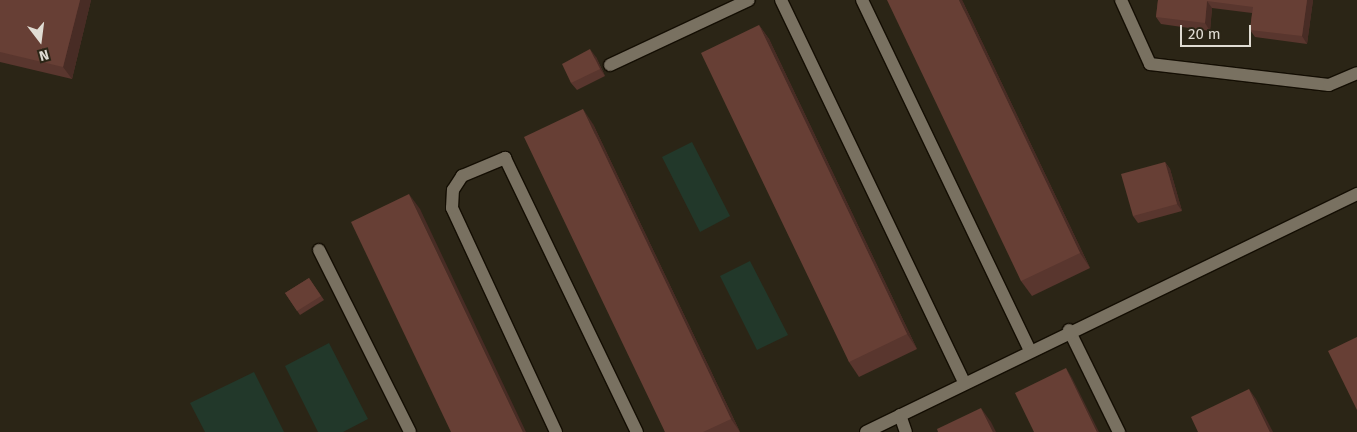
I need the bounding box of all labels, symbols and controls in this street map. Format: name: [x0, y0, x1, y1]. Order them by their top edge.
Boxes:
north arrow: [15, 15, 65, 65]
scale bar: [1182, 15, 1253, 47]
text: 20 m: [1188, 25, 1221, 43]
text: N: [37, 46, 51, 64]

